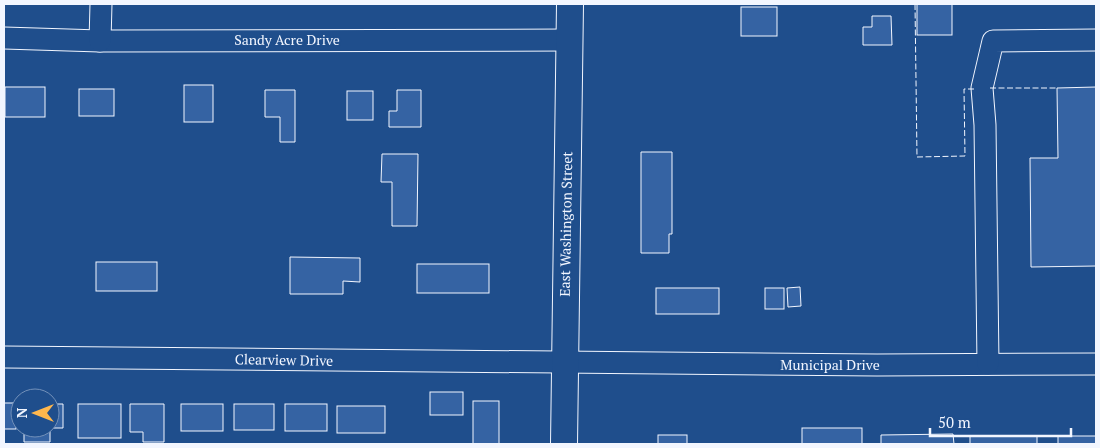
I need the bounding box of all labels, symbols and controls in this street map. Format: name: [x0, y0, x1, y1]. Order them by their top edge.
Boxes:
street label: Sandy Acre Drive: [234, 30, 340, 49]
street label: East Washington Street: [555, 150, 576, 297]
street label: Clearview Drive: [235, 349, 333, 370]
street label: Municipal Drive: [780, 355, 880, 374]
north arrow: [10, 388, 60, 438]
scale bar: [930, 406, 1071, 438]
text: N: [12, 407, 31, 418]
text: 50 m: [938, 412, 971, 432]

